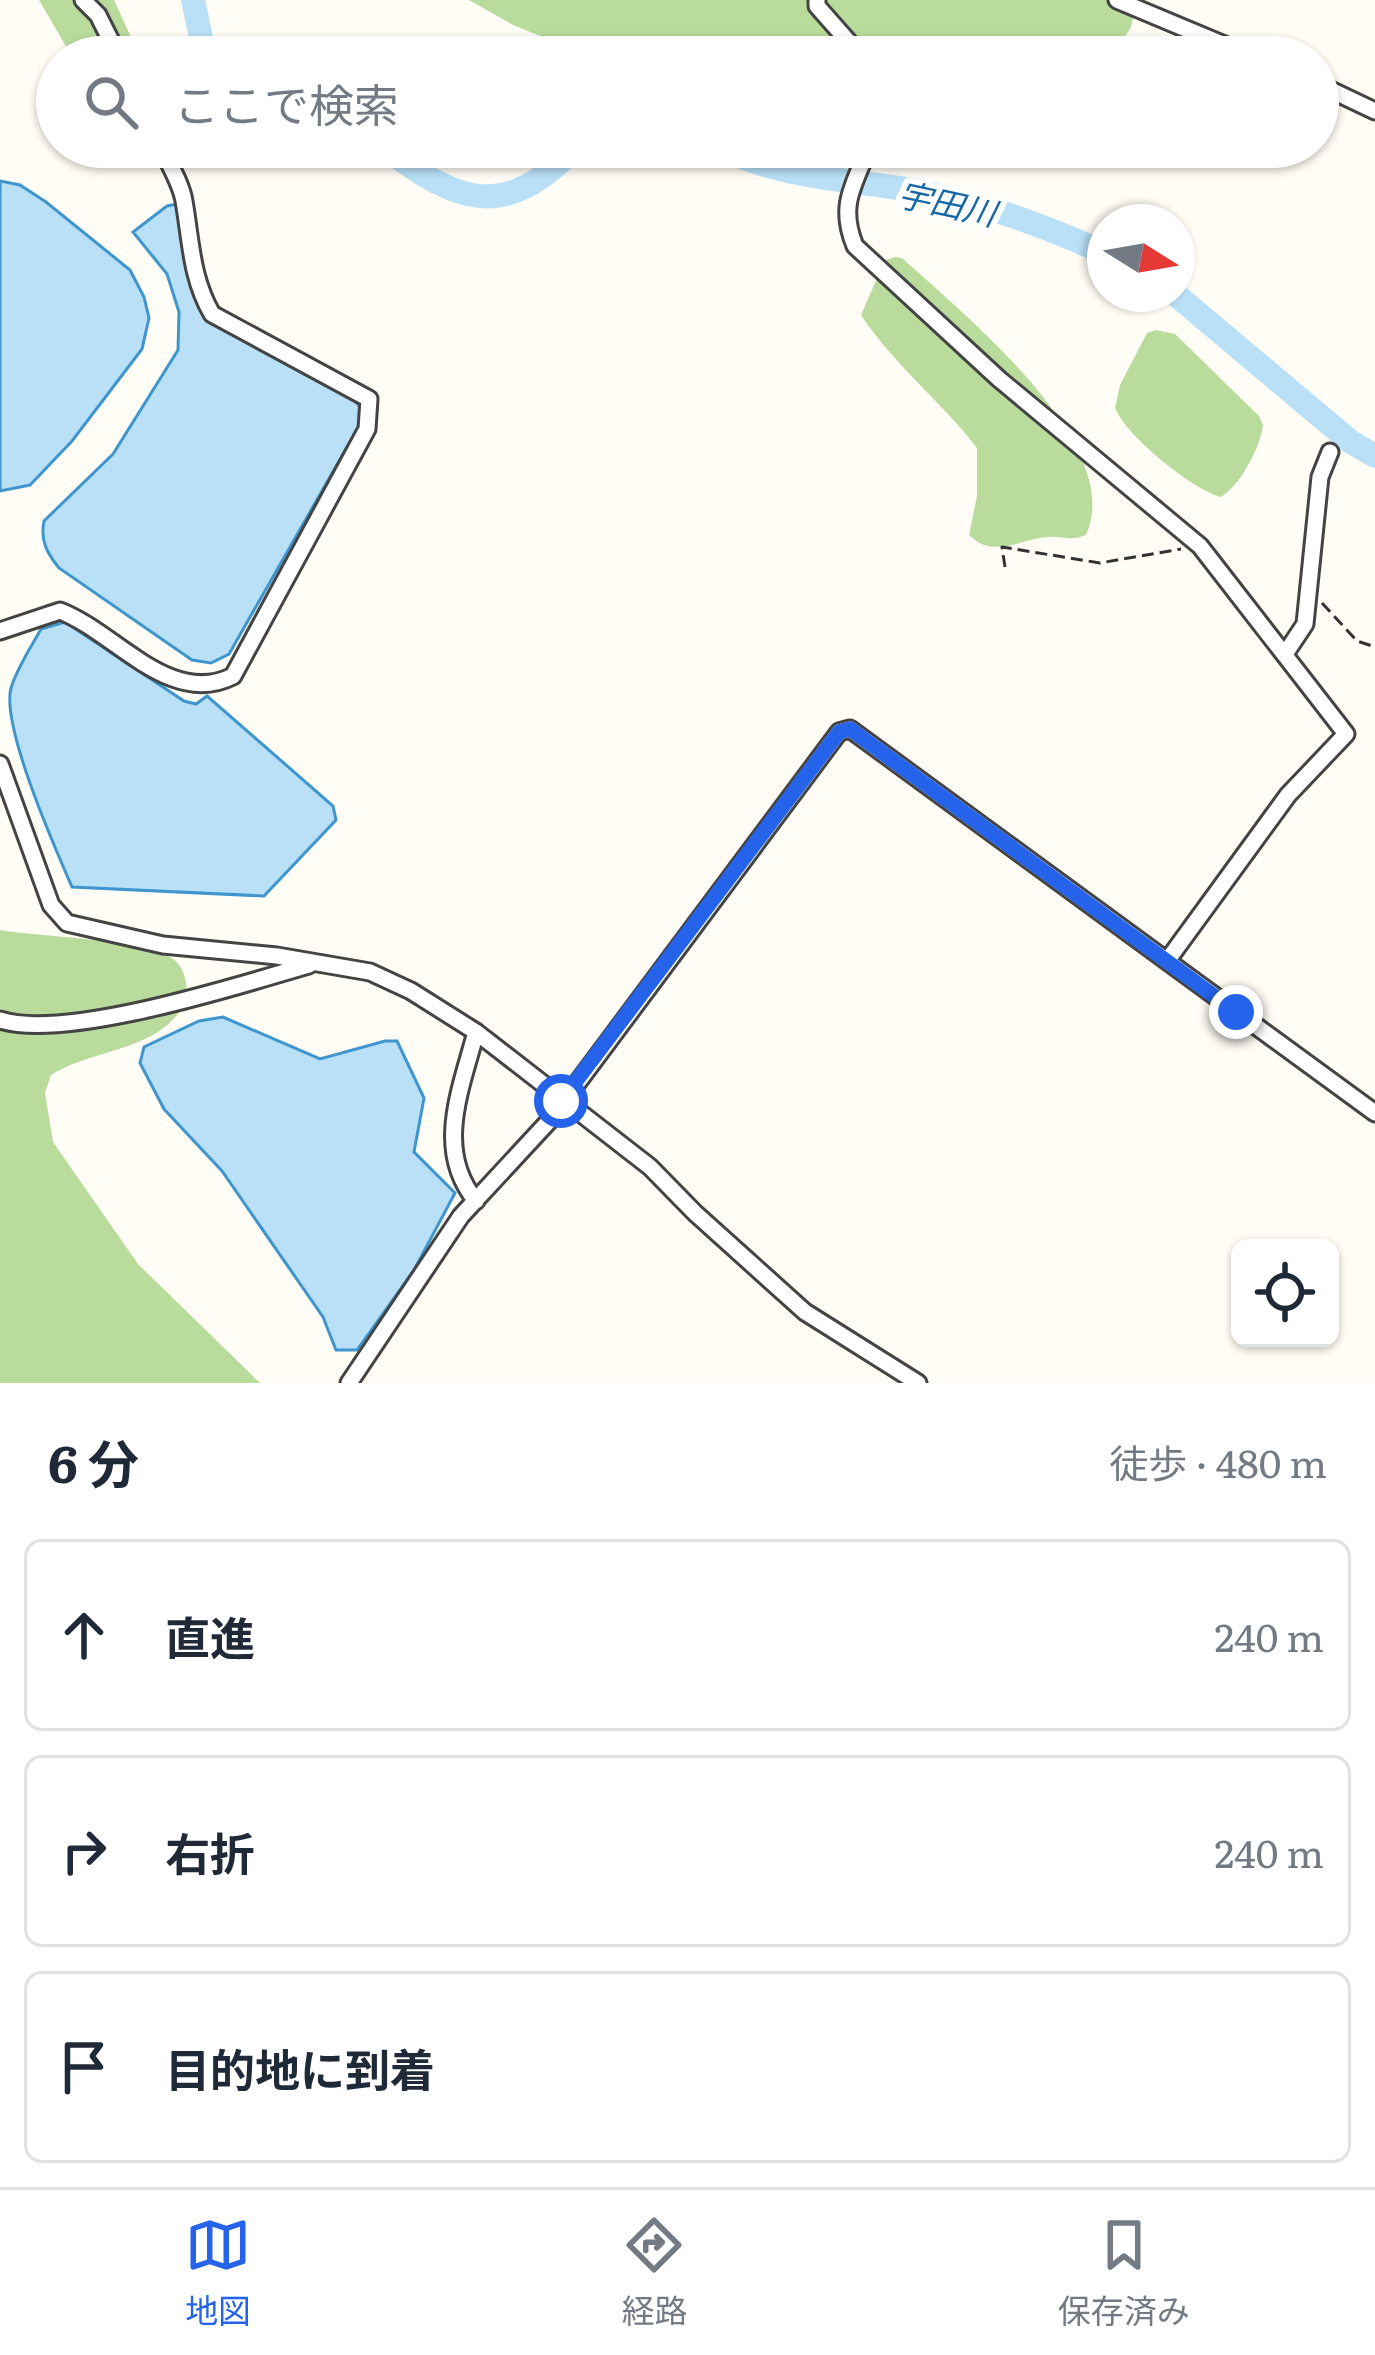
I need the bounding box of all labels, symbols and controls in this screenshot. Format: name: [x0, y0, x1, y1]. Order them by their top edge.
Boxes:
search box: [36, 36, 1339, 168]
icon: search: [78, 69, 144, 135]
text: ここで検索: [174, 69, 399, 136]
water label: 宇田川: [894, 167, 1004, 236]
north arrow: [1087, 204, 1195, 312]
route end: [1209, 985, 1263, 1039]
route start: [534, 1074, 588, 1128]
map controls: [1231, 1239, 1339, 1347]
button: locate: [1231, 1239, 1339, 1347]
text: 6 分: [48, 1423, 139, 1499]
text: 徒歩 · 480 m: [1109, 1432, 1327, 1490]
icon: ahead: [51, 1602, 117, 1668]
text: 直進: [165, 1602, 255, 1669]
text: 240 m: [1215, 1606, 1324, 1664]
icon: right: [51, 1818, 117, 1884]
text: 右折: [165, 1818, 255, 1885]
text: 240 m: [1215, 1822, 1324, 1880]
icon: arrive: [51, 2034, 117, 2100]
text: 目的地に到着: [165, 2034, 435, 2101]
tab: 地図: [185, 2212, 251, 2333]
tab: 経路: [621, 2212, 687, 2333]
tab: 保存済み: [1058, 2212, 1190, 2333]

